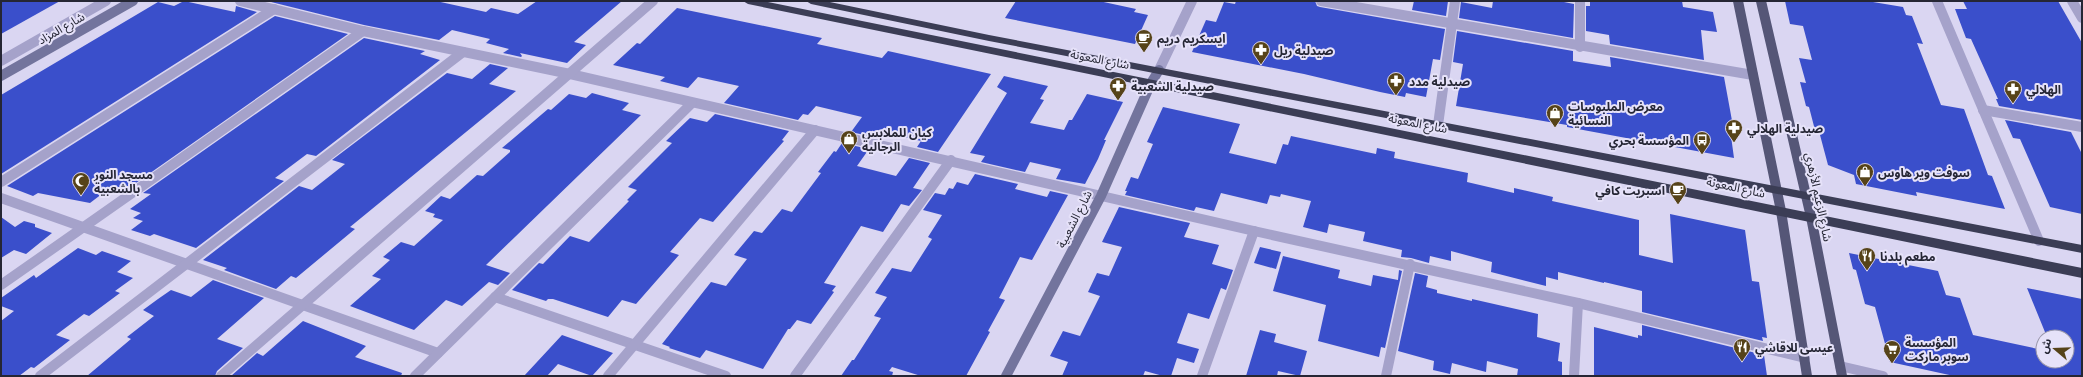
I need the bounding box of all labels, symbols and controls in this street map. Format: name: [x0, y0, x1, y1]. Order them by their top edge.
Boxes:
street label: شارع المزاد: [35, 9, 88, 49]
cafe icon: ايسكريم دريم: [1134, 28, 1154, 53]
place label: ايسكريم دريم: [1157, 31, 1226, 48]
pharmacy icon: صيدلية ريل: [1251, 40, 1271, 65]
place label: صيدلية ريل: [1274, 43, 1334, 58]
street label: شارع المعونة: [1069, 46, 1131, 74]
pharmacy icon: صيدلية مدد: [1386, 71, 1406, 96]
place label: صيدلية مدد: [1409, 74, 1470, 89]
pharmacy icon: صيدلية الشعبية: [1108, 76, 1128, 101]
place label: صيدلية الشعبية: [1131, 79, 1214, 94]
pharmacy icon: الهلالي: [2003, 79, 2023, 104]
place label: الهلالي: [2026, 82, 2061, 99]
place label: معرض الملبوسات النسائية: [1568, 99, 1663, 128]
shop icon: معرض الملبوسات النسائية: [1545, 103, 1565, 128]
street label: شارع المعونة: [1387, 110, 1449, 138]
pharmacy icon: صيدلية الهلالي: [1724, 118, 1744, 143]
place label: صيدلية الهلالي: [1747, 121, 1823, 138]
place label: كيان للملابس الرجالية: [862, 125, 933, 154]
shop icon: كيان للملابس الرجالية: [839, 129, 859, 154]
bus stop icon: المؤسسة بحري: [1692, 130, 1712, 155]
place label: المؤسسة بحري: [1609, 133, 1689, 150]
street label: شارع الزعيم الأزهري: [1800, 151, 1836, 243]
shop icon: سوفت وير هاوس: [1855, 162, 1875, 187]
place label: سوفت وير هاوس: [1878, 165, 1970, 180]
place label: مسجد النور بالشعبية: [93, 167, 153, 196]
mosque icon: مسجد النور بالشعبية: [71, 171, 91, 196]
street label: شارع المعونة: [1705, 173, 1767, 203]
cafe icon: اسبريت كافي: [1668, 180, 1688, 205]
place label: اسبريت كافي: [1595, 183, 1665, 200]
street label: شارع الشعبية: [1053, 188, 1097, 251]
restaurant icon: مطعم بلدنا: [1857, 246, 1877, 271]
place label: مطعم بلدنا: [1880, 249, 1936, 266]
north arrow: [2035, 329, 2075, 369]
place label: المؤسسة سوبر ماركت: [1905, 335, 1969, 364]
text: ش: [2036, 336, 2055, 355]
restaurant icon: عيسى للاقاشي: [1732, 337, 1752, 362]
supermarket icon: المؤسسة سوبر ماركت: [1882, 339, 1902, 364]
place label: عيسى للاقاشي: [1755, 340, 1834, 357]

